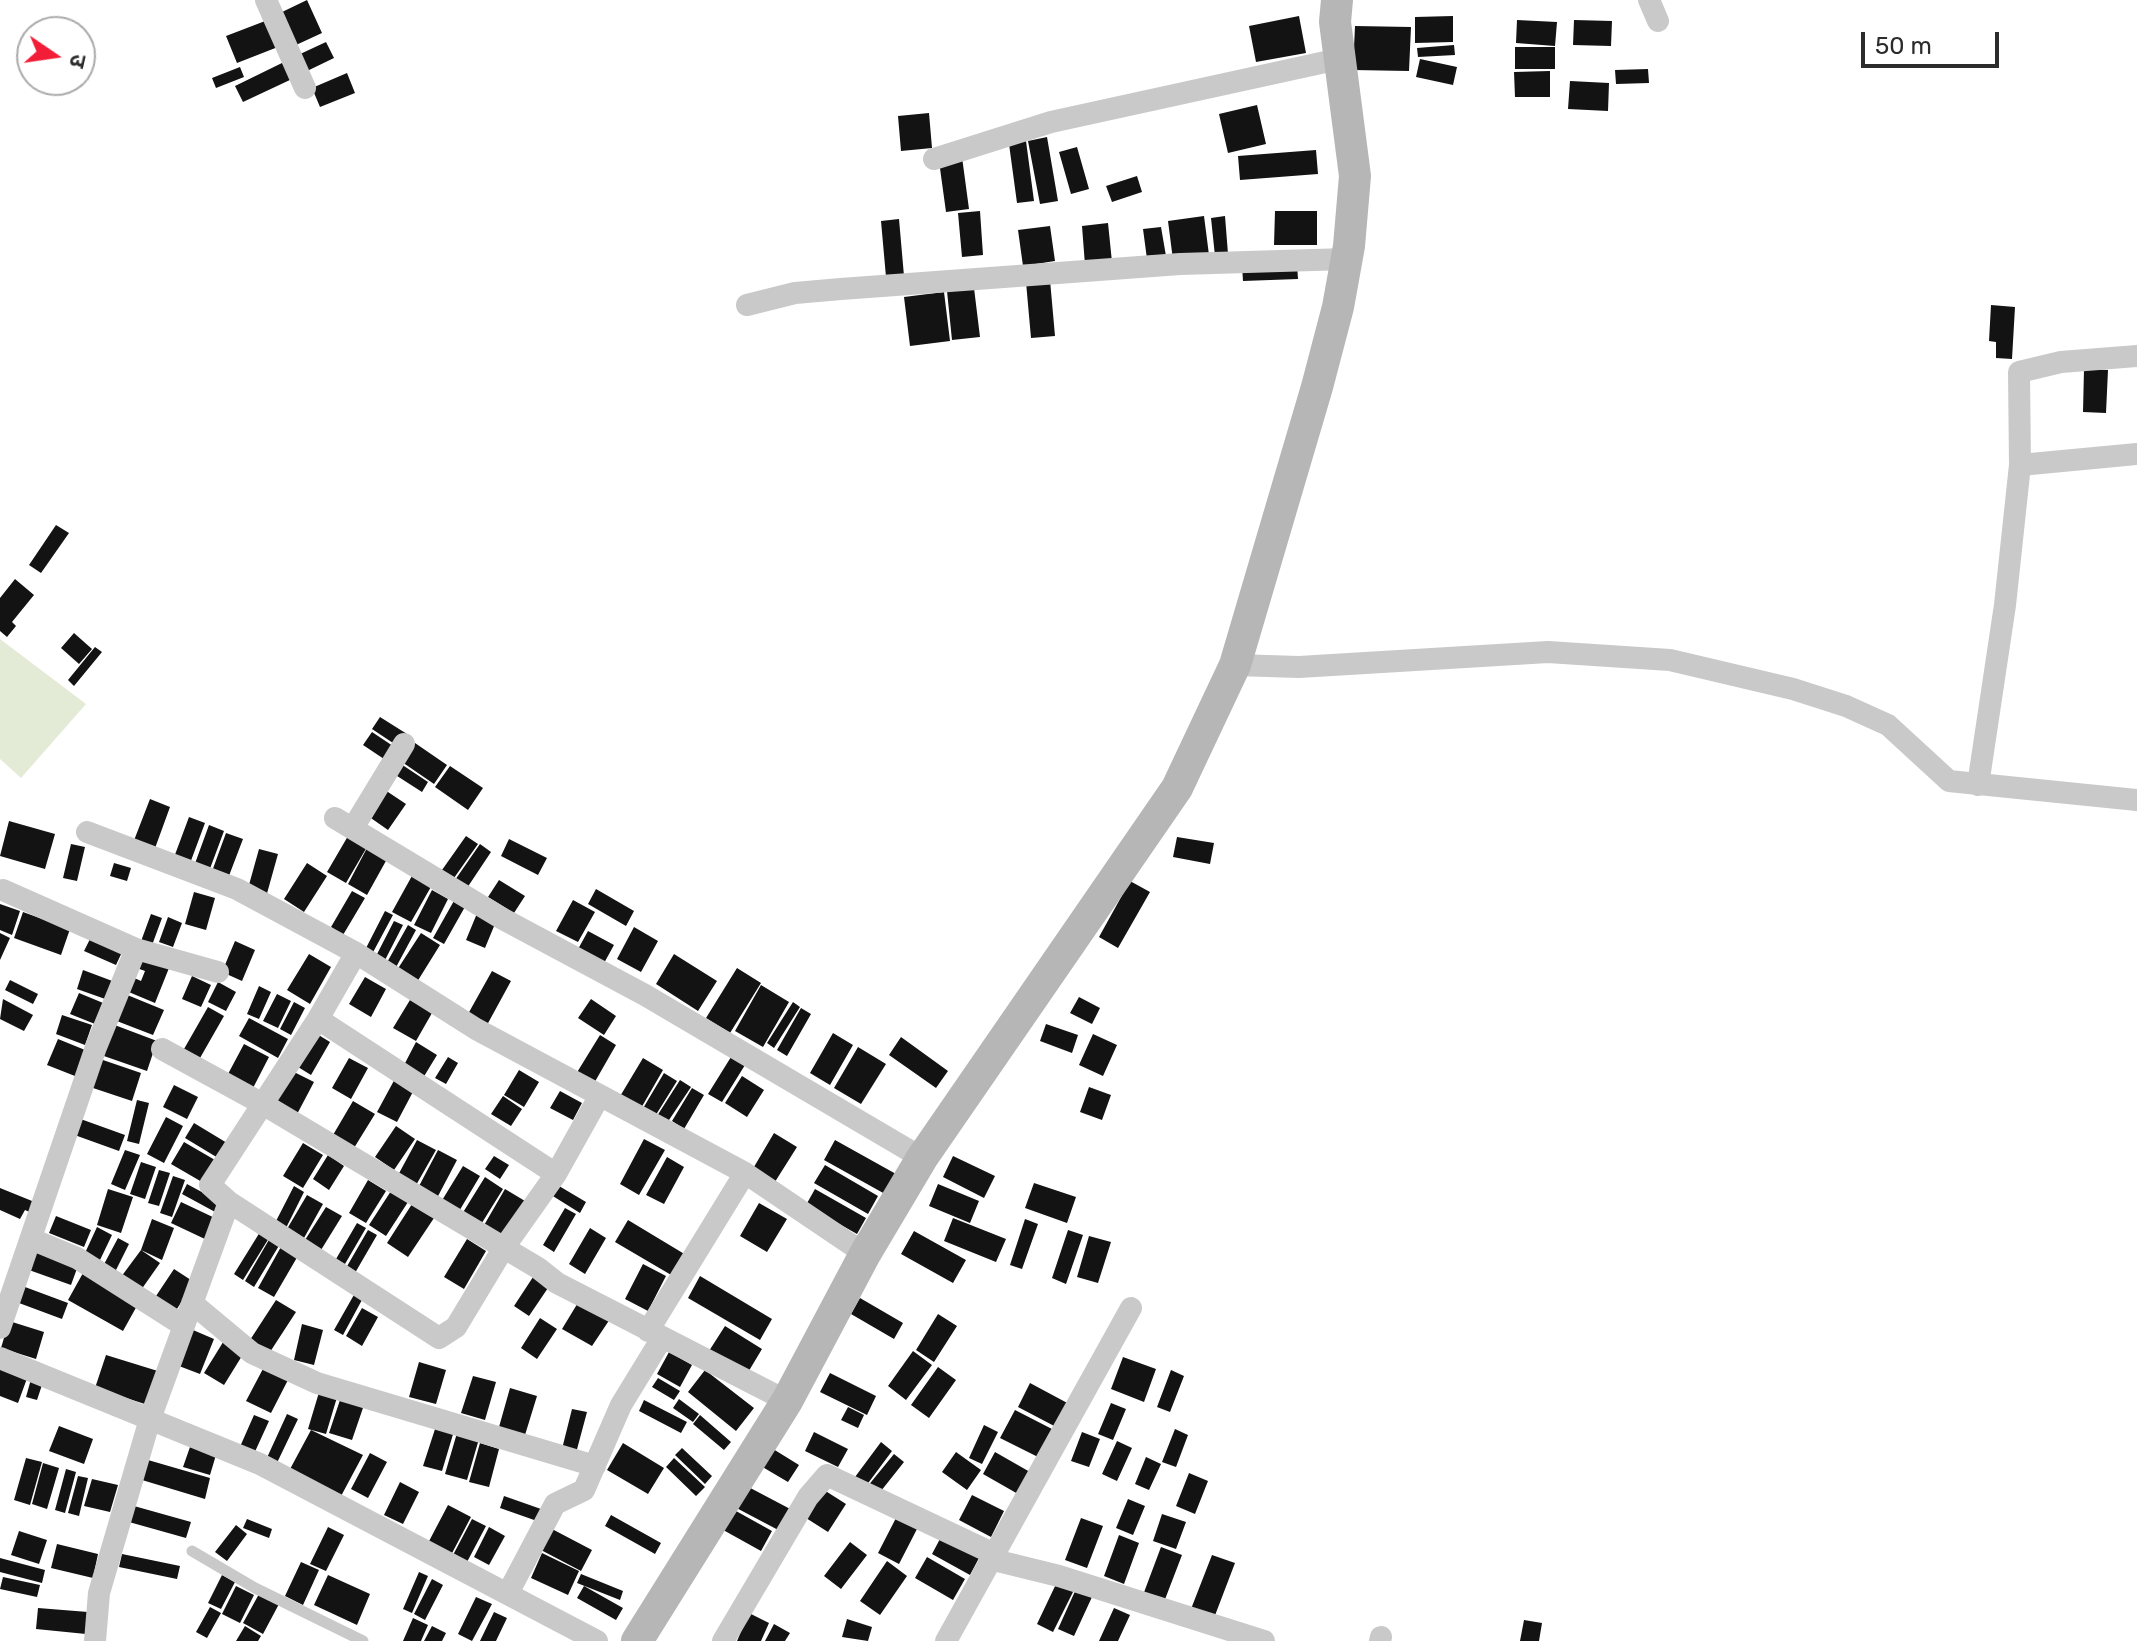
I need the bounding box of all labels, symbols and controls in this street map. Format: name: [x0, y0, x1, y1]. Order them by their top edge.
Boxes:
north arrow: [16, 16, 96, 96]
scale bar: [1865, 16, 2003, 66]
text: 50 m: [1875, 32, 1932, 60]
text: उ: [63, 52, 93, 70]

